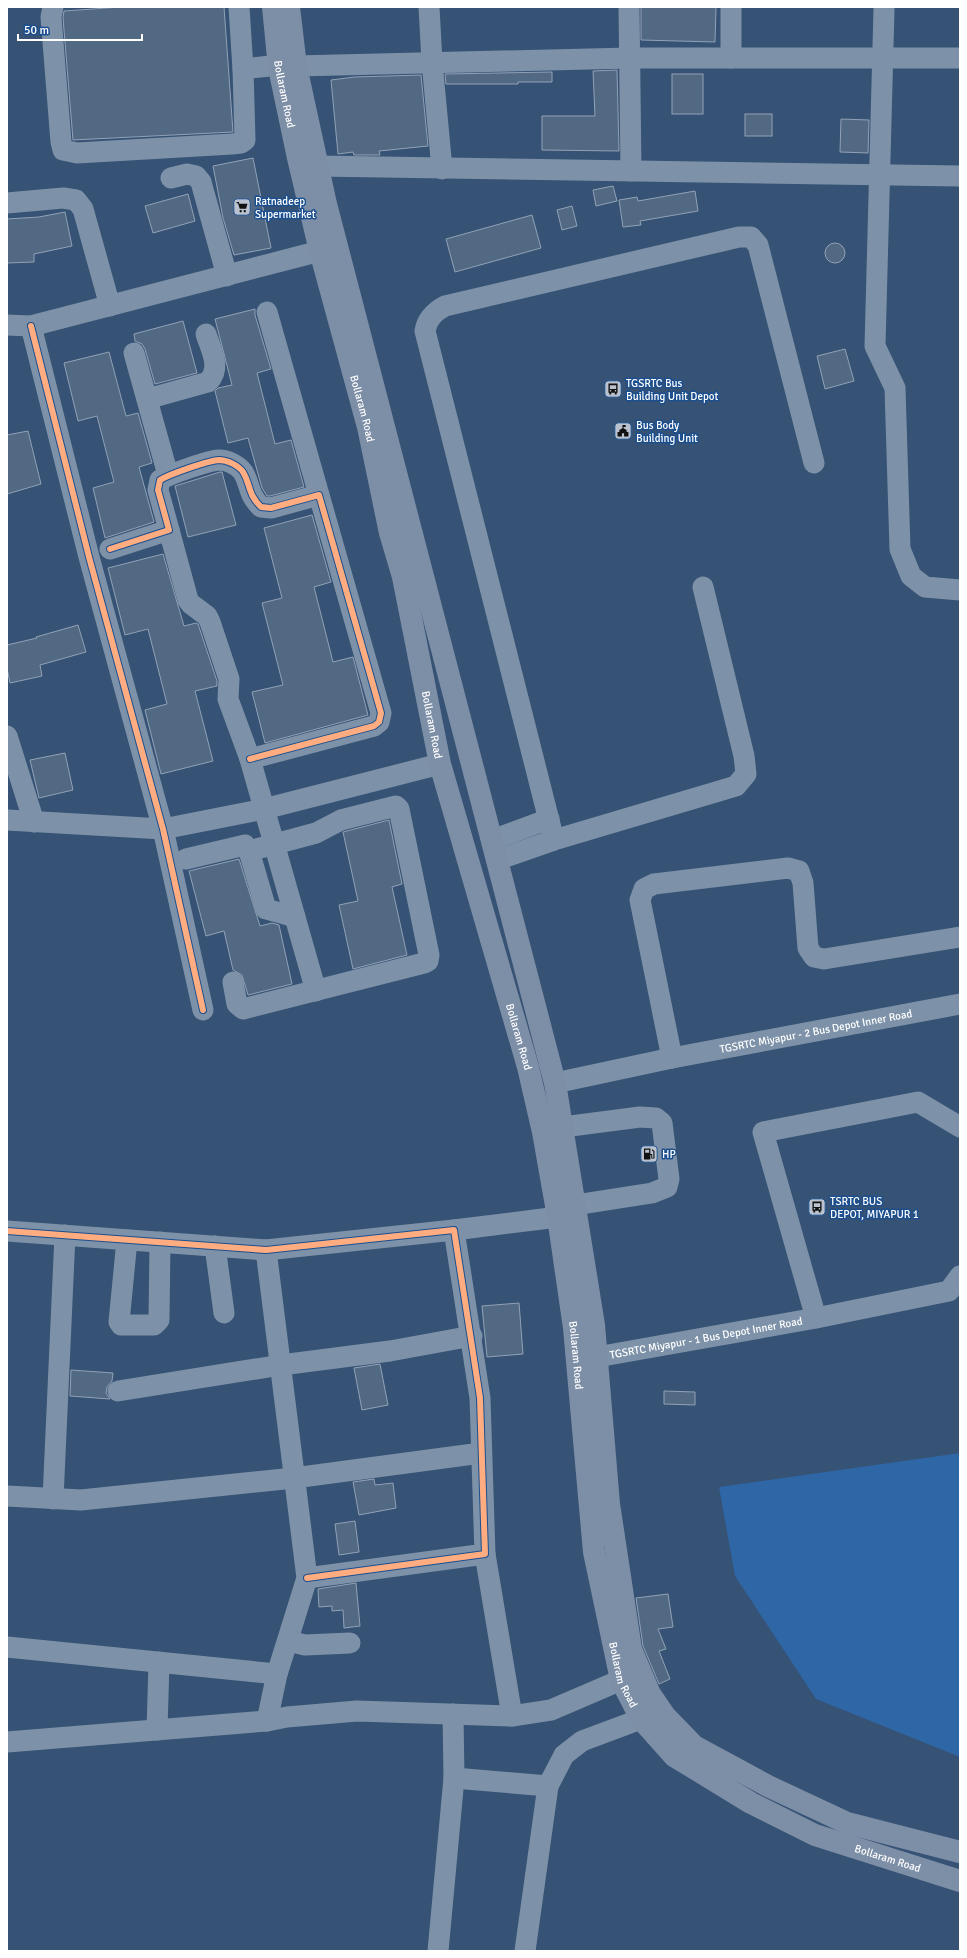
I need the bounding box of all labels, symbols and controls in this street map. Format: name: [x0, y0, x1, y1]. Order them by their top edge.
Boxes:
scale bar: [18, 16, 142, 42]
text: 50 m: [24, 23, 49, 38]
street label: Bollaram Road: [272, 60, 298, 129]
place label: Ratnadeep Supermarket: [255, 195, 316, 221]
supermarket icon: Ratnadeep Supermarket: [232, 197, 252, 217]
street label: Bollaram Road: [348, 374, 377, 443]
place label: TGSRTC Bus Building Unit Depot: [626, 377, 718, 403]
bus stop icon: TGSRTC Bus Building Unit Depot: [603, 379, 623, 399]
place label: Bus Body Building Unit: [636, 419, 698, 445]
public building icon: Bus Body Building Unit: [613, 421, 633, 441]
street label: Bollaram Road: [419, 690, 445, 760]
street label: Bollaram Road: [503, 1002, 535, 1072]
street label: TGSRTC Miyapur - 2 Bus Depot Inner Road: [719, 1007, 913, 1055]
fuel station icon: HP: [639, 1144, 659, 1164]
place label: HP: [662, 1148, 676, 1161]
place label: TSRTC BUS DEPOT, MIYAPUR 1: [830, 1195, 919, 1221]
bus stop icon: TSRTC BUS DEPOT, MIYAPUR 1: [807, 1197, 827, 1217]
street label: TGSRTC Miyapur - 1 Bus Depot Inner Road: [609, 1314, 804, 1361]
street label: Bollaram Road: [567, 1320, 586, 1390]
street label: Bollaram Road: [607, 1641, 641, 1710]
street label: Bollaram Road: [853, 1842, 923, 1875]

